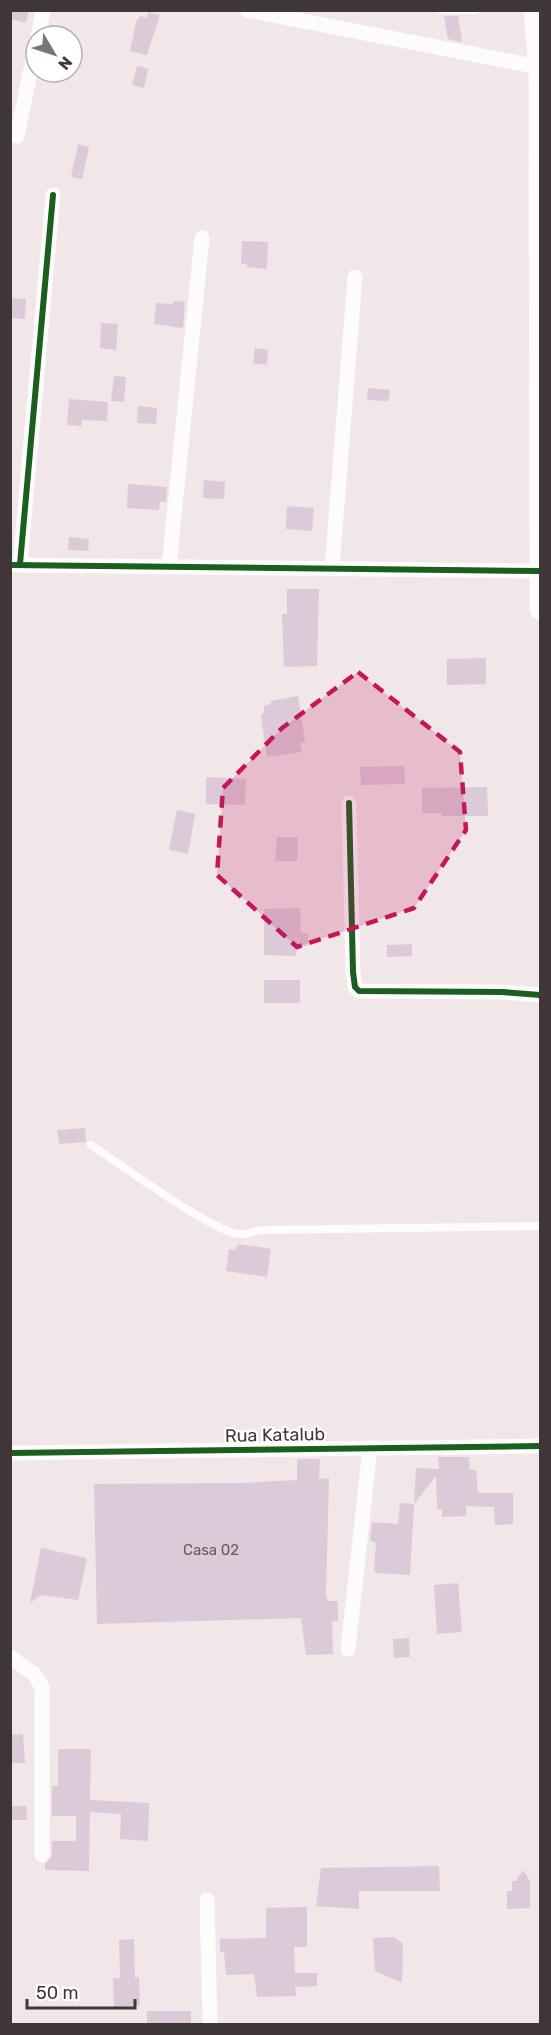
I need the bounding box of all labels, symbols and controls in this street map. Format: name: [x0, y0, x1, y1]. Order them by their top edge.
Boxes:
north arrow: [24, 24, 84, 84]
text: N: [54, 53, 76, 74]
street label: Rua Katalub: [225, 1423, 325, 1447]
house number: Casa 02: [183, 1541, 239, 1559]
scale bar: [27, 1972, 135, 2010]
text: 50 m: [36, 1982, 79, 2004]

